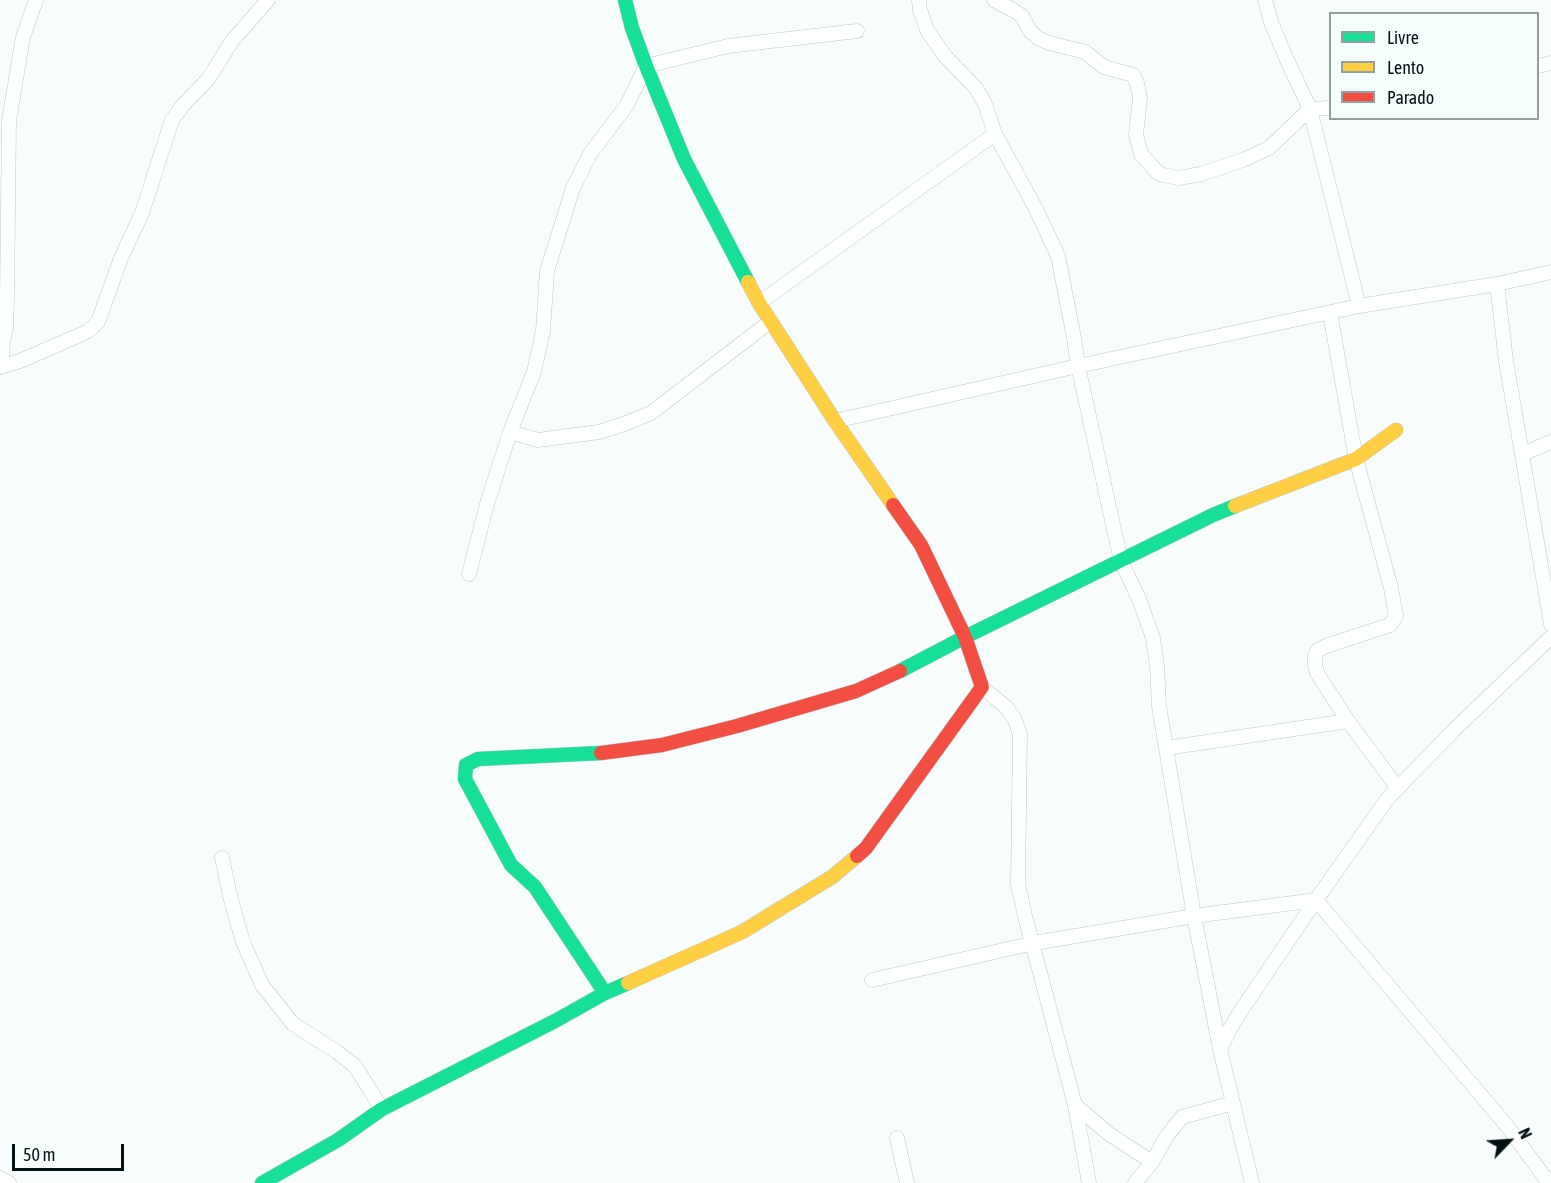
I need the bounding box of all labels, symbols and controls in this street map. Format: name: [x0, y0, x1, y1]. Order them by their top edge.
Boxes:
legend: [1329, 12, 1539, 120]
text: Livre: [1387, 27, 1419, 48]
text: Lento: [1387, 57, 1424, 78]
text: Parado: [1387, 87, 1434, 108]
north arrow: [1479, 1111, 1539, 1171]
text: N: [1515, 1125, 1535, 1141]
scale bar: [15, 1132, 128, 1170]
text: 50 m: [23, 1144, 55, 1165]

